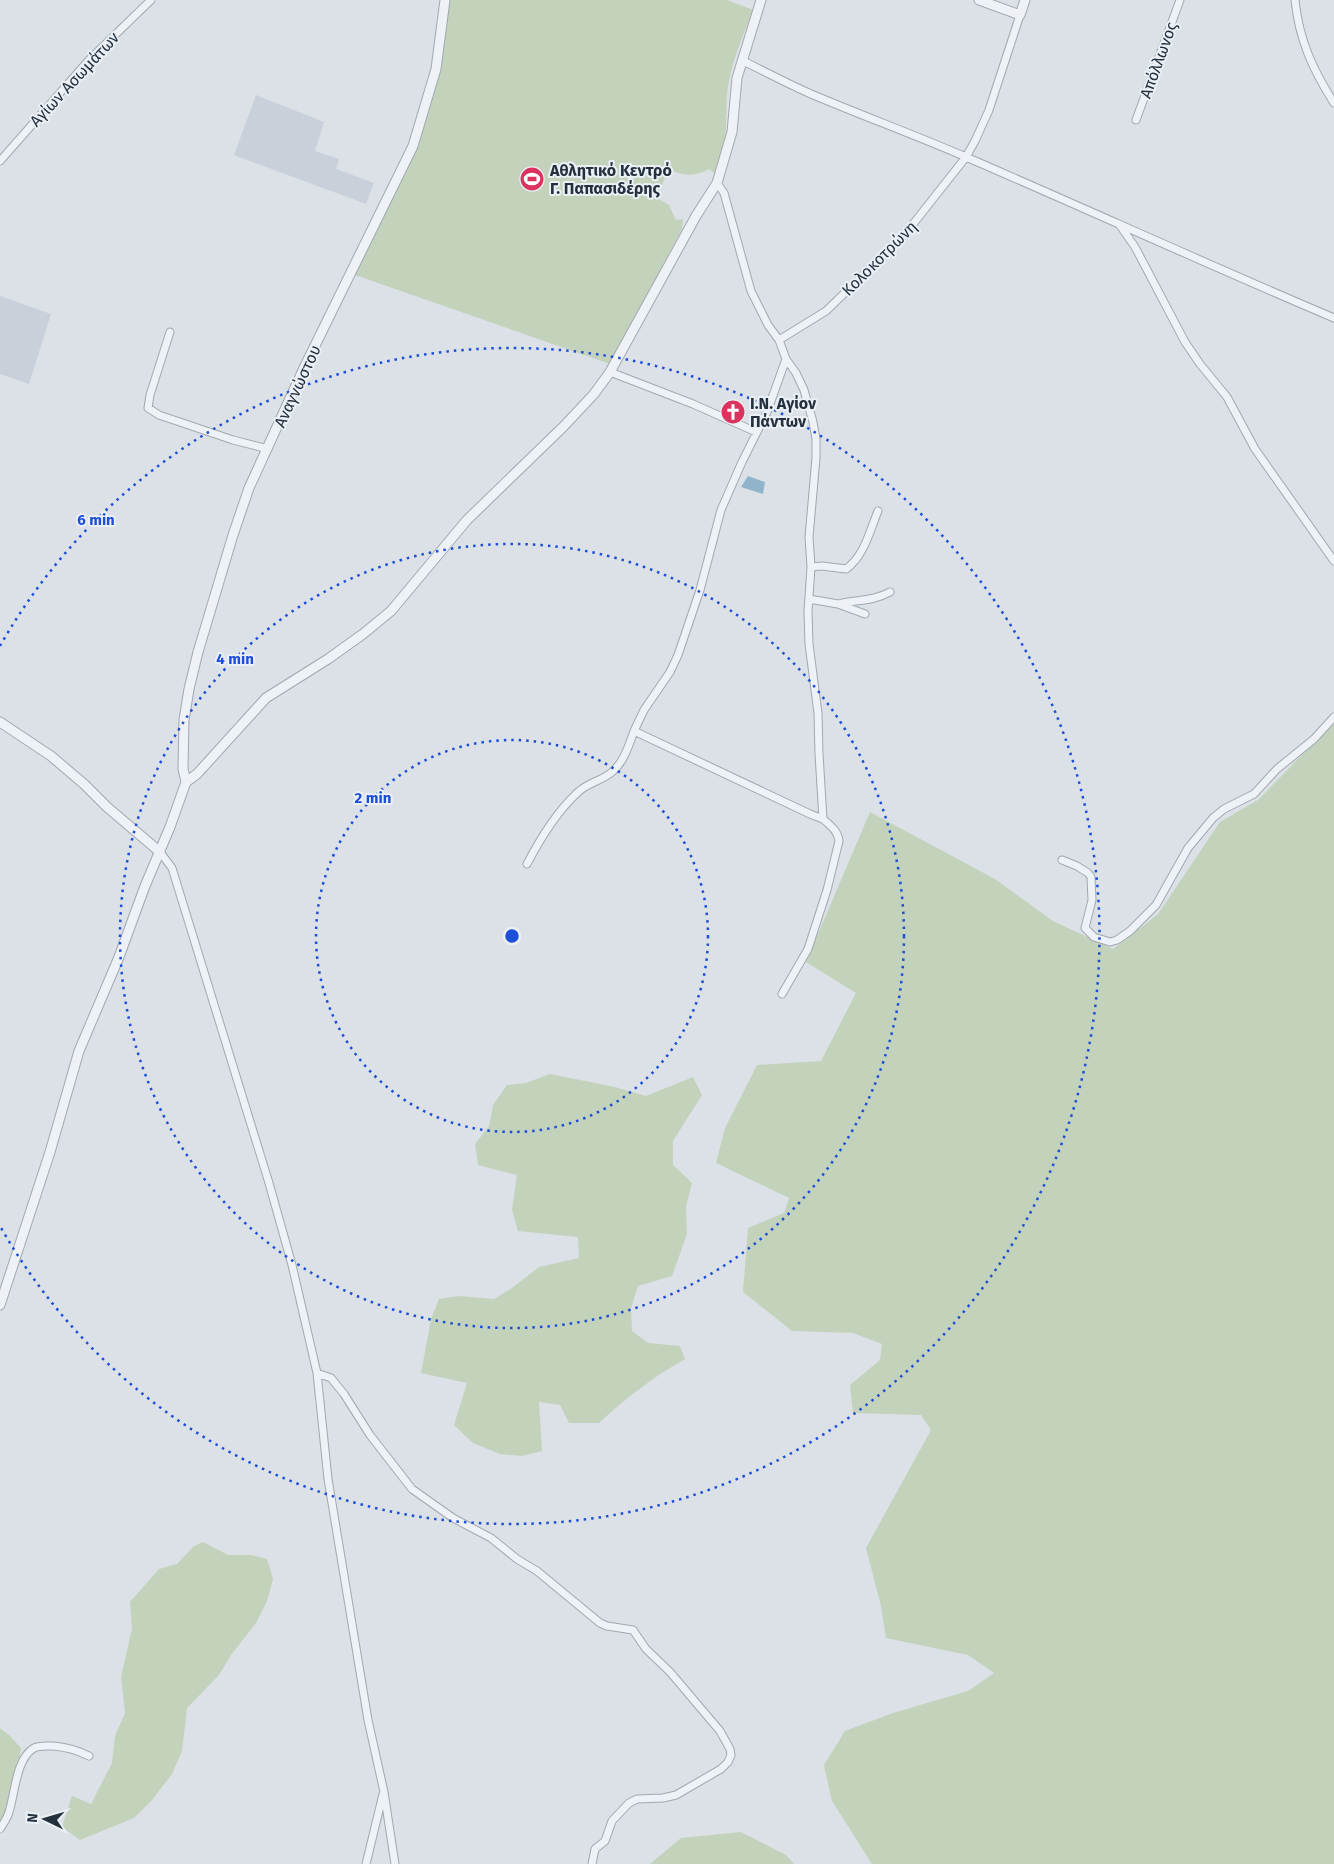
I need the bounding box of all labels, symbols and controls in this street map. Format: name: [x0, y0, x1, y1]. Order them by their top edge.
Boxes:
street label: Απόλλωνος: [1136, 19, 1181, 101]
street label: Αγίων Ασωμάτων: [26, 28, 123, 131]
place label: Αθλητικό Κεντρό Γ. Παπασιδέρης: [549, 161, 672, 198]
sports icon: Αθλητικό Κεντρό Γ. Παπασιδέρης: [519, 166, 545, 192]
street label: Κολοκοτρώνη: [838, 217, 921, 300]
street label: Αναγνώστου: [270, 342, 325, 431]
place label: Ι.Ν. Αγίον Πάντων: [750, 394, 817, 431]
church icon: Ι.Ν. Αγίον Πάντων: [720, 399, 746, 425]
text: 6 min: [77, 511, 115, 529]
text: 4 min: [216, 650, 254, 668]
text: 2 min: [355, 789, 391, 807]
centre of rings: [503, 927, 521, 945]
north arrow: [20, 1794, 70, 1844]
text: N: [24, 1813, 41, 1823]

